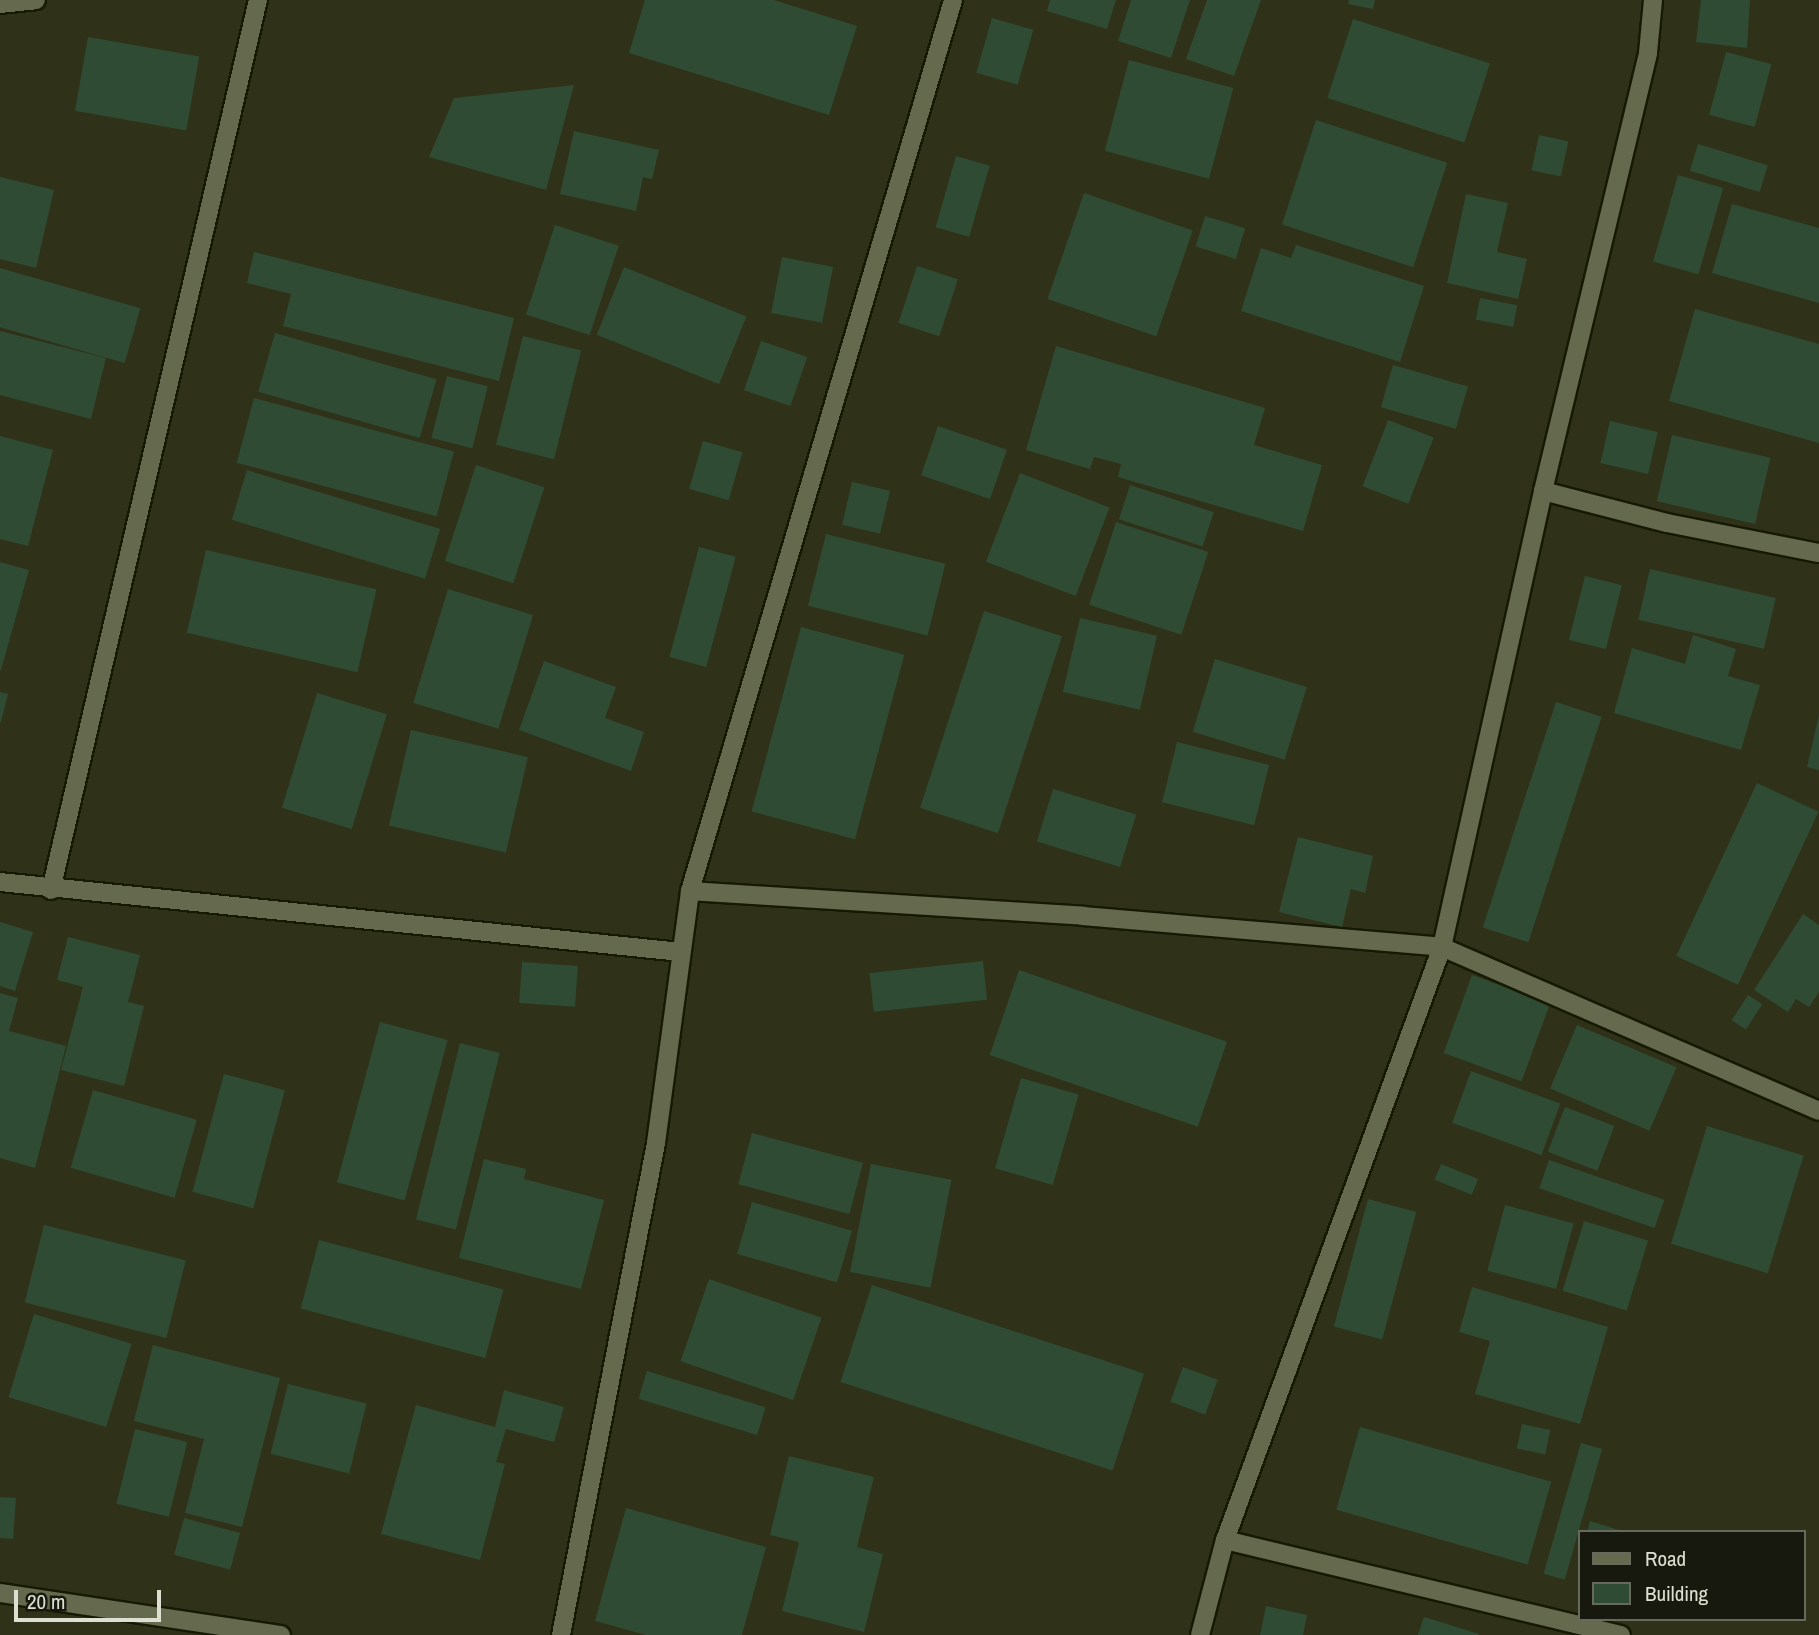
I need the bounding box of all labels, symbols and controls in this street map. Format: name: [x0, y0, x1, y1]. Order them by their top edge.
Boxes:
legend: [1577, 1530, 1805, 1621]
text: Road: [1645, 1544, 1686, 1573]
scale bar: [18, 1576, 164, 1620]
text: Building: [1645, 1579, 1708, 1608]
text: 20 m: [27, 1587, 65, 1616]

